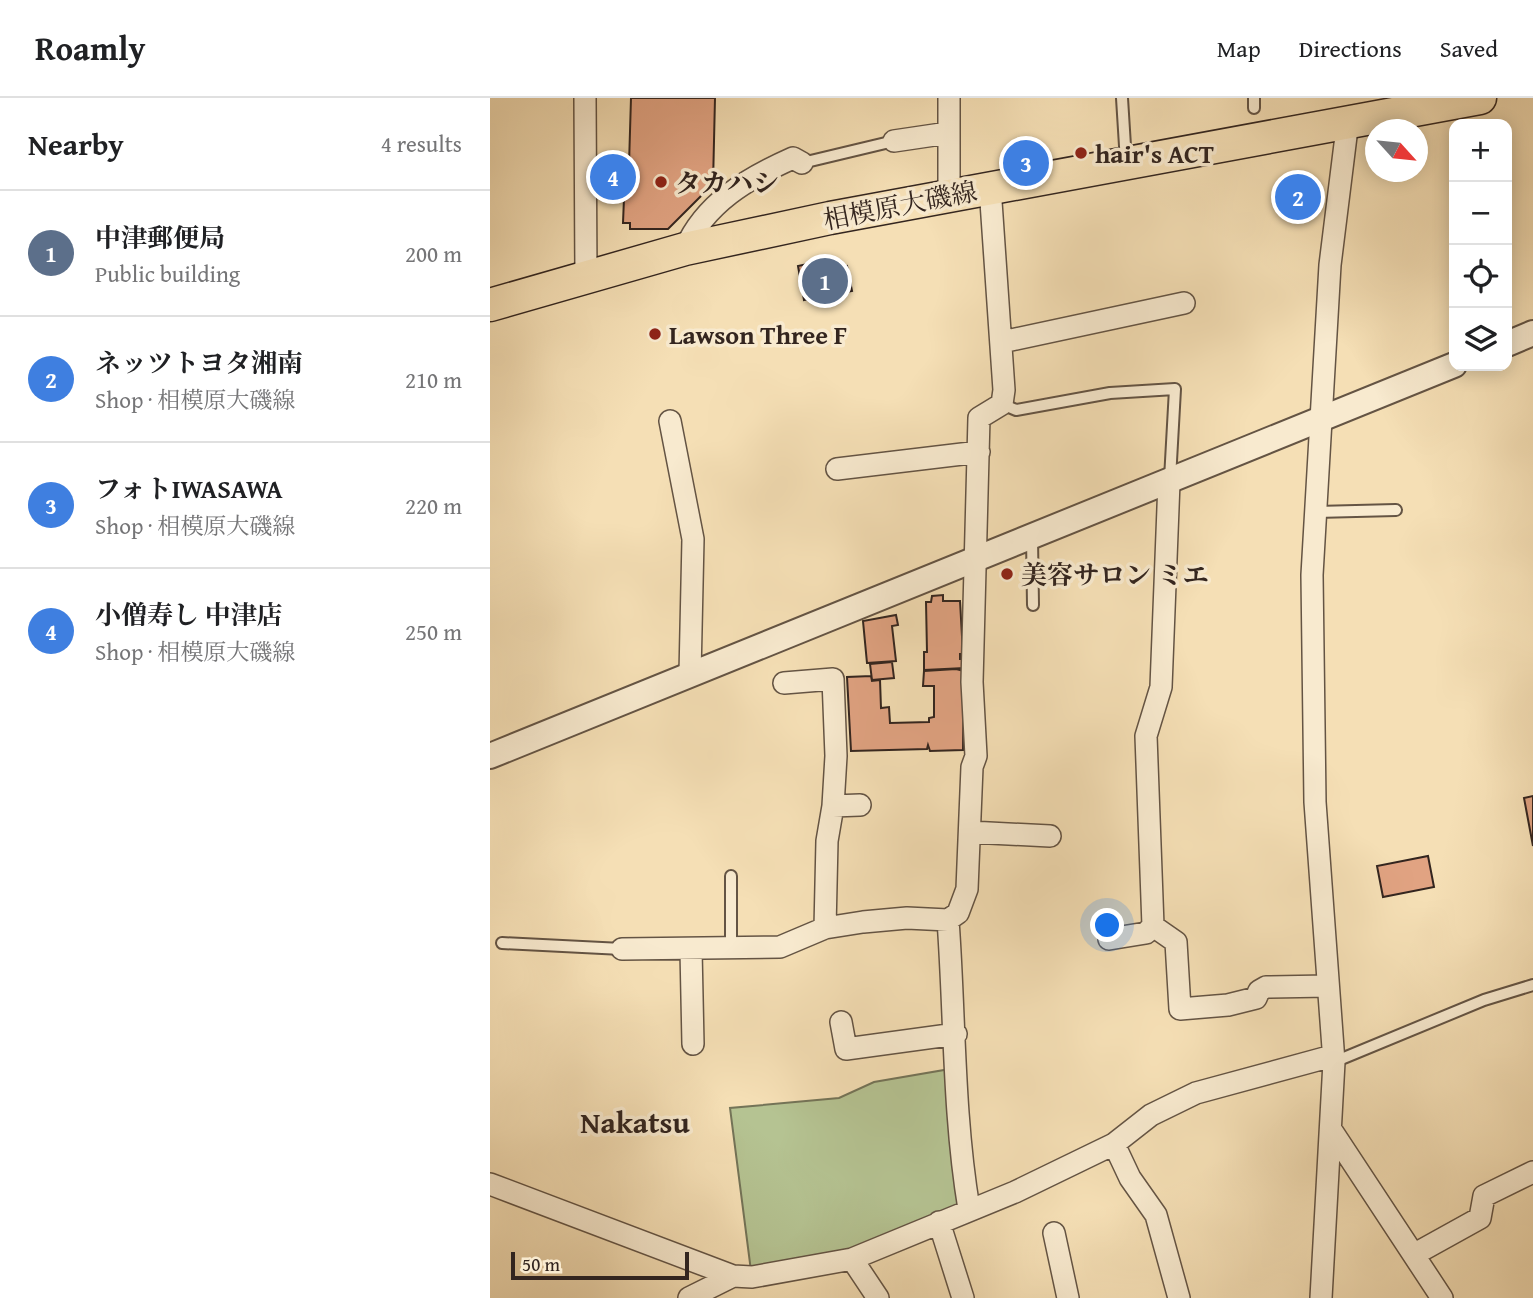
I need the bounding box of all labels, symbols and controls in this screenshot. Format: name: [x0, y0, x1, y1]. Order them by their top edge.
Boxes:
text: Roamly: [35, 24, 145, 72]
text: Map: [1217, 31, 1261, 66]
text: Directions: [1299, 31, 1402, 66]
text: Saved: [1440, 31, 1498, 66]
north arrow: [1365, 119, 1428, 182]
map controls: [1449, 119, 1512, 371]
button: +: [1449, 119, 1512, 182]
text: Nearby: [28, 122, 124, 166]
text: 4 results: [381, 127, 462, 160]
place label: hair's ACT: [1095, 134, 1214, 173]
pin: 3: [1003, 137, 1049, 189]
marker: hair's ACT: [1073, 145, 1089, 161]
pin: 4: [590, 151, 636, 203]
place label: タカハシ: [675, 163, 779, 202]
street label: 相模原大磯線: [820, 171, 980, 239]
pin: 2: [1275, 171, 1321, 223]
marker: タカハシ: [653, 174, 669, 190]
button: −: [1449, 182, 1512, 245]
text: 中津郵便局: [95, 218, 225, 257]
text: 1: [45, 237, 57, 270]
text: 200 m: [405, 237, 462, 270]
button: locate: [1449, 245, 1512, 308]
pin: 1: [802, 255, 848, 307]
text: Public building: [95, 257, 240, 290]
button: layers: [1449, 308, 1512, 371]
place label: Lawson Three F: [669, 315, 847, 354]
marker: Lawson Three F: [647, 326, 663, 342]
text: ネッツトヨタ湘南: [95, 343, 303, 382]
text: 2: [45, 363, 57, 396]
text: 210 m: [405, 363, 462, 396]
text: Shop · 相模原大磯線: [95, 383, 295, 416]
text: フォトIWASAWA: [95, 469, 283, 508]
text: 3: [45, 489, 57, 522]
text: 220 m: [405, 489, 462, 522]
text: Shop · 相模原大磯線: [95, 509, 295, 542]
place label: 美容サロン ミエ: [1021, 555, 1209, 594]
marker: 美容サロン ミエ: [999, 566, 1015, 582]
text: 小僧寿し 中津店: [95, 595, 283, 634]
text: 4: [45, 615, 57, 648]
text: 250 m: [405, 615, 462, 648]
text: Shop · 相模原大磯線: [95, 635, 295, 668]
your location: [1090, 908, 1124, 942]
district label: Nakatsu: [580, 1100, 690, 1144]
scale bar: [511, 1249, 690, 1281]
text: 50 m: [522, 1250, 560, 1278]

